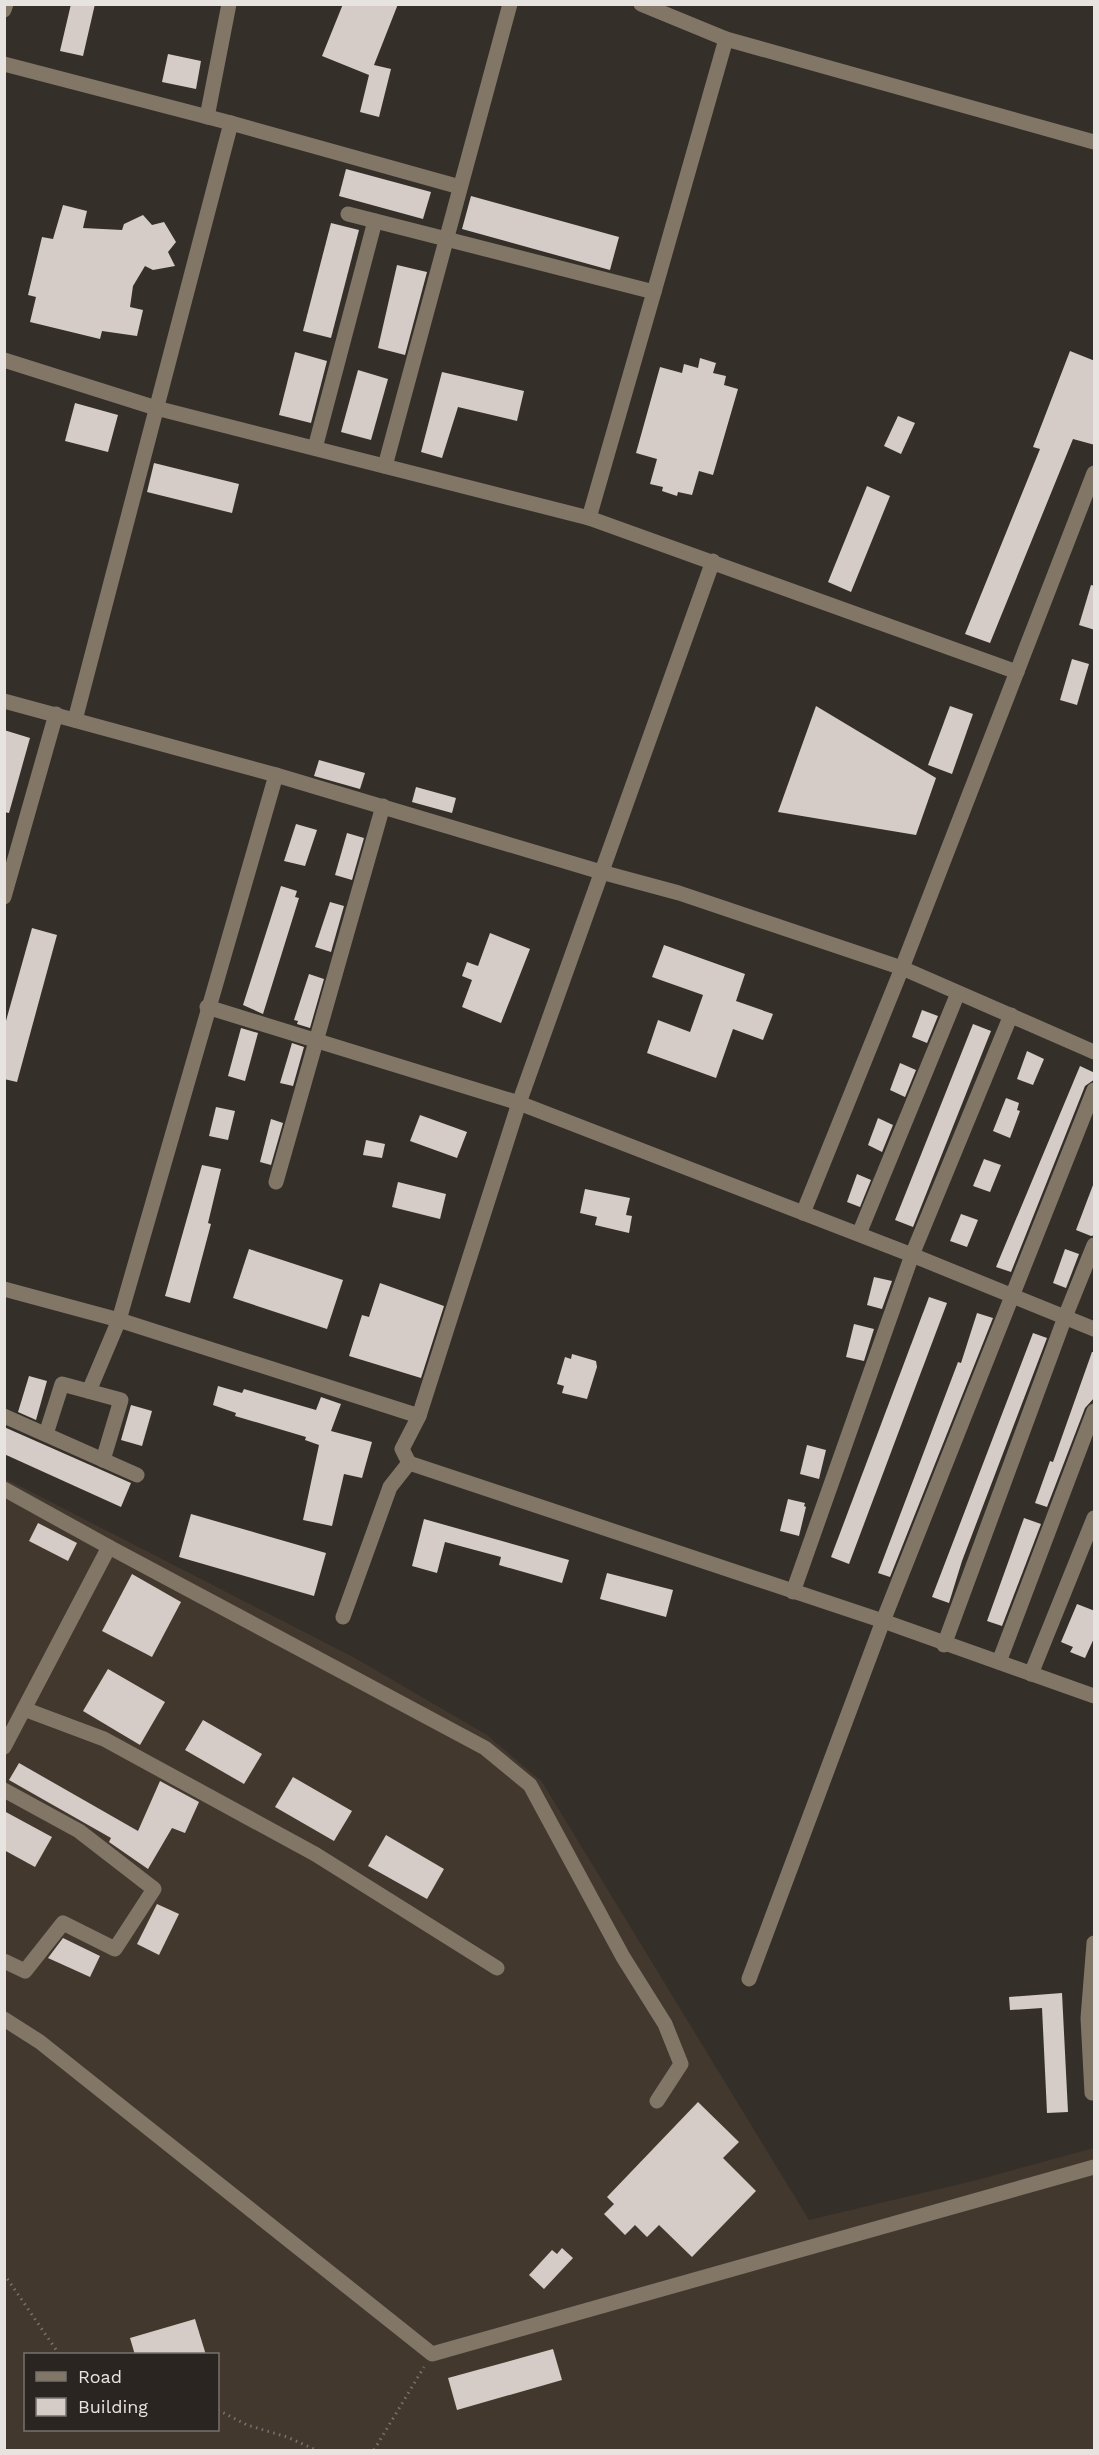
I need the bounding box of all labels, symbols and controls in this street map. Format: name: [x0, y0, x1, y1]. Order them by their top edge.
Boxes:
legend: [24, 2353, 219, 2431]
text: Road: [78, 2366, 122, 2387]
text: Building: [78, 2396, 148, 2417]

